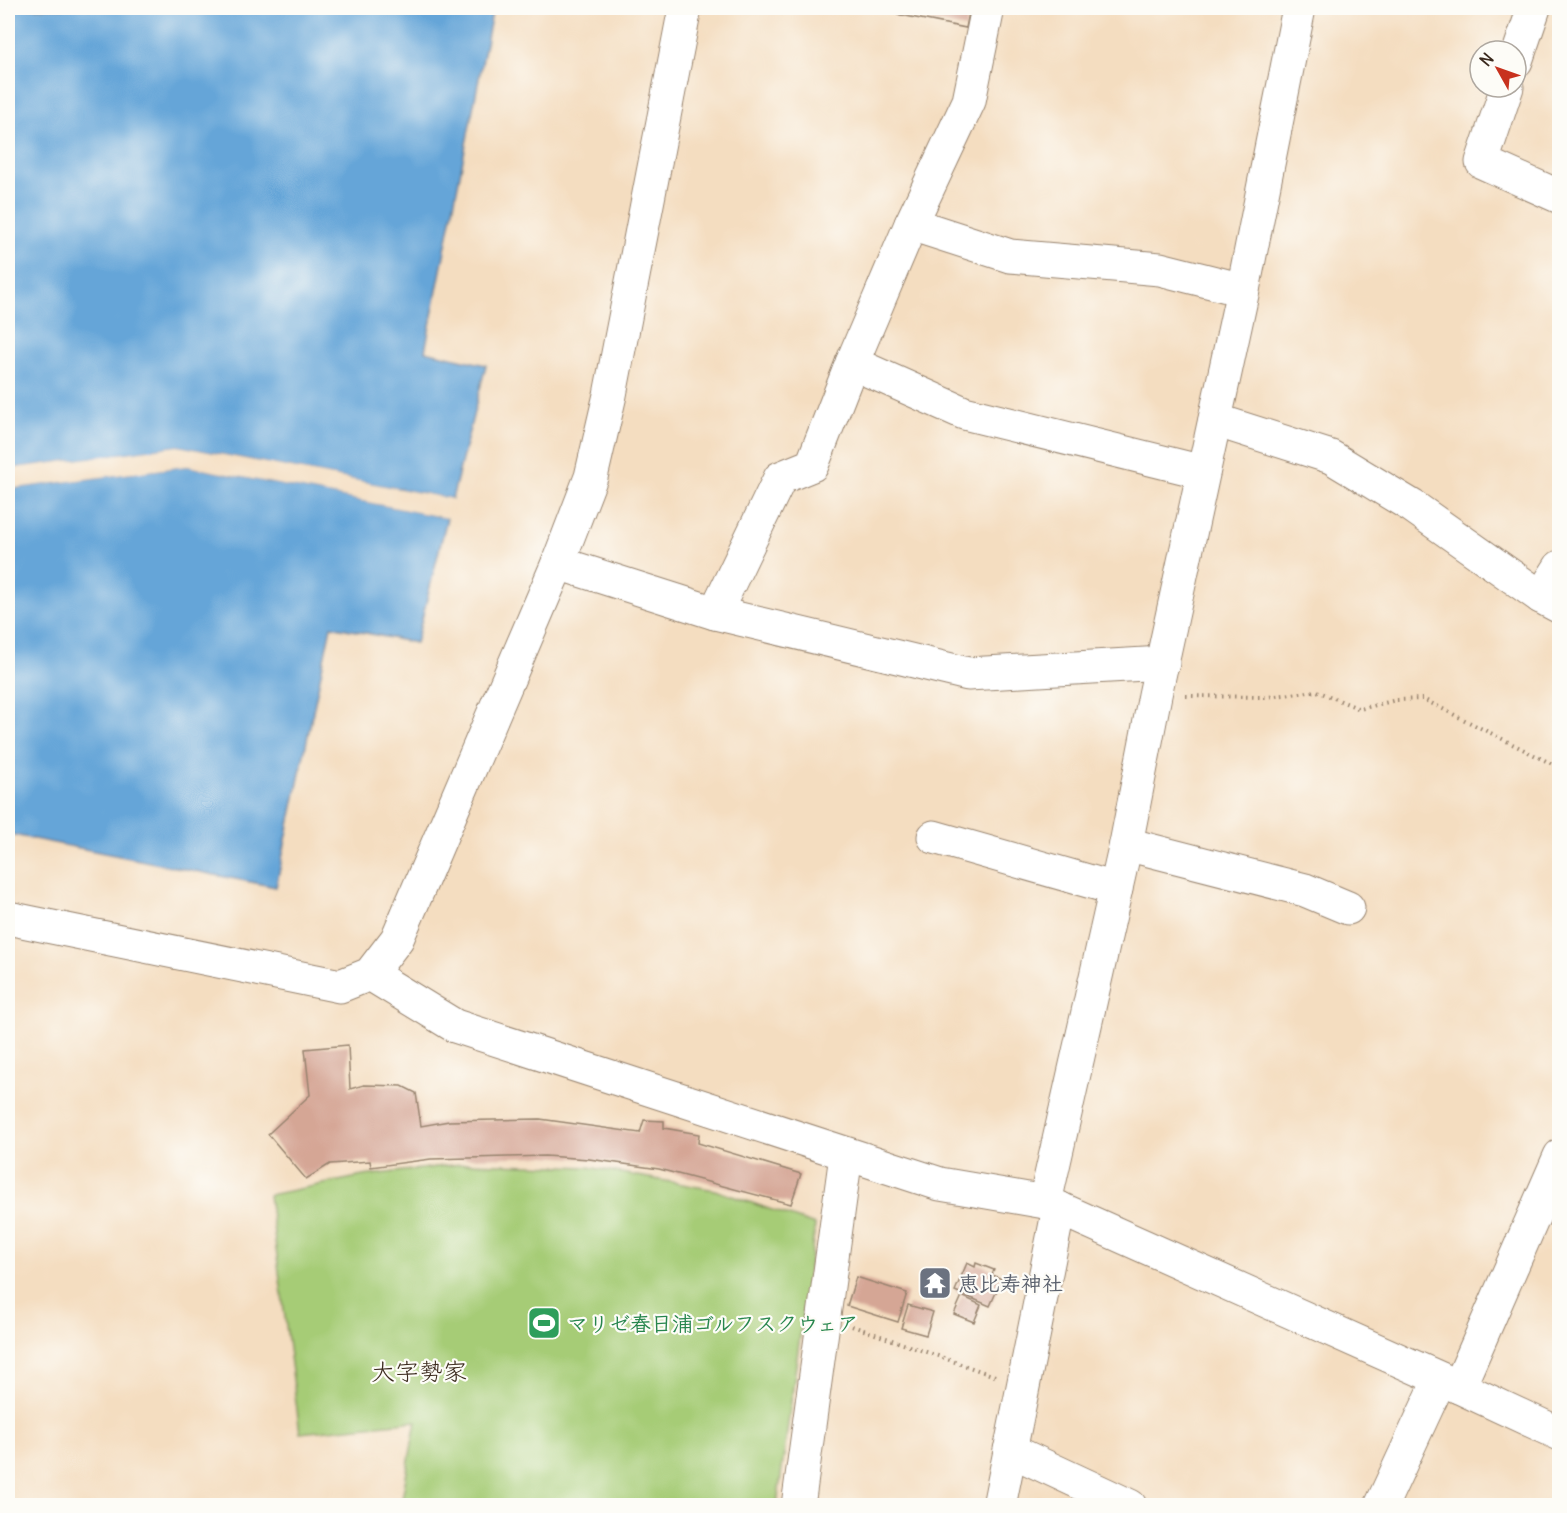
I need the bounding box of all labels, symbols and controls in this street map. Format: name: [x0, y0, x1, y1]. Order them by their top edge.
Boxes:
north arrow: [1468, 39, 1528, 99]
text: N: [1475, 49, 1498, 70]
temple icon: 恵比寿神社: [917, 1265, 953, 1301]
place label: 恵比寿神社: [958, 1270, 1063, 1297]
sports icon: マリゼ春日浦ゴルフスクウェア: [526, 1305, 562, 1341]
place label: マリゼ春日浦ゴルフスクウェア: [567, 1310, 858, 1337]
district label: 大字勢家: [371, 1356, 467, 1386]

